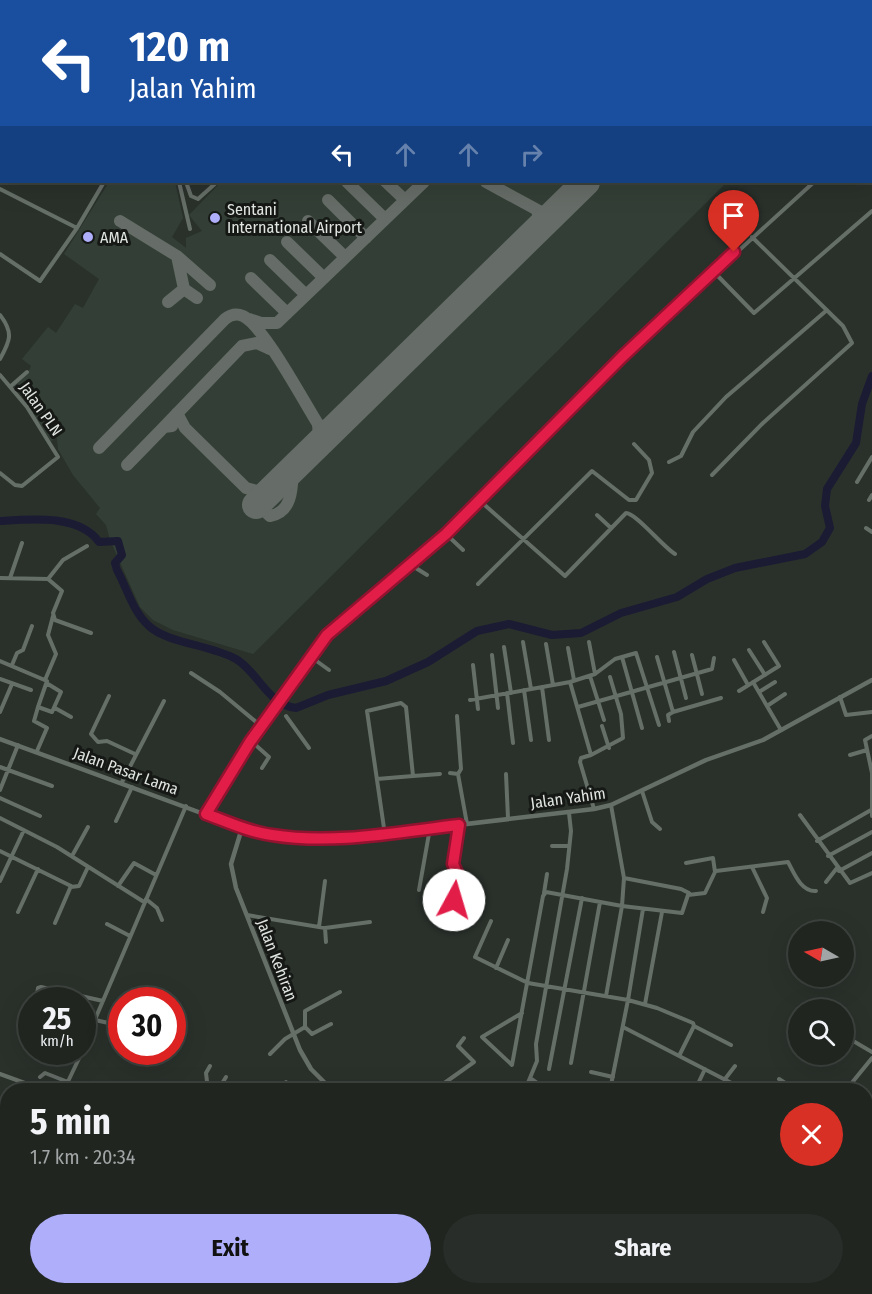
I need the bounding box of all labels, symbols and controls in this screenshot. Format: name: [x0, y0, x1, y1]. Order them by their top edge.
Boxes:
text: 120 m: [129, 22, 230, 72]
icon: left: [30, 24, 108, 102]
text: Jalan Yahim: [129, 73, 256, 105]
icon: left: [326, 138, 359, 171]
icon: ahead: [389, 138, 422, 171]
icon: ahead: [452, 138, 485, 171]
icon: right: [515, 138, 548, 171]
pin: [708, 190, 759, 252]
icon: arrive: [717, 199, 750, 232]
place label: Sentani International Airport: [227, 200, 363, 237]
marker: Sentani International Airport: [208, 211, 222, 225]
place label: AMA: [100, 228, 129, 247]
marker: AMA: [81, 230, 95, 244]
street label: Jalan PLN: [16, 378, 66, 440]
street label: Jalan Pasar Lama: [71, 743, 181, 799]
street label: Jalan Yahim: [529, 783, 607, 813]
position arrow: [422, 868, 486, 932]
street label: Jalan Kehiran: [253, 916, 301, 1004]
north arrow: [788, 921, 854, 987]
map controls: [788, 921, 854, 1065]
speed limit sign: 30: [108, 987, 186, 1065]
button: search: [788, 999, 854, 1065]
text: 25: [43, 1001, 71, 1037]
text: km/h: [40, 1032, 74, 1050]
text: 5 min: [30, 1100, 111, 1144]
button: close: [780, 1103, 843, 1166]
text: 1.7 km · 20:34: [30, 1145, 135, 1169]
button: Exit: [30, 1214, 431, 1283]
button: Share: [443, 1214, 843, 1283]

